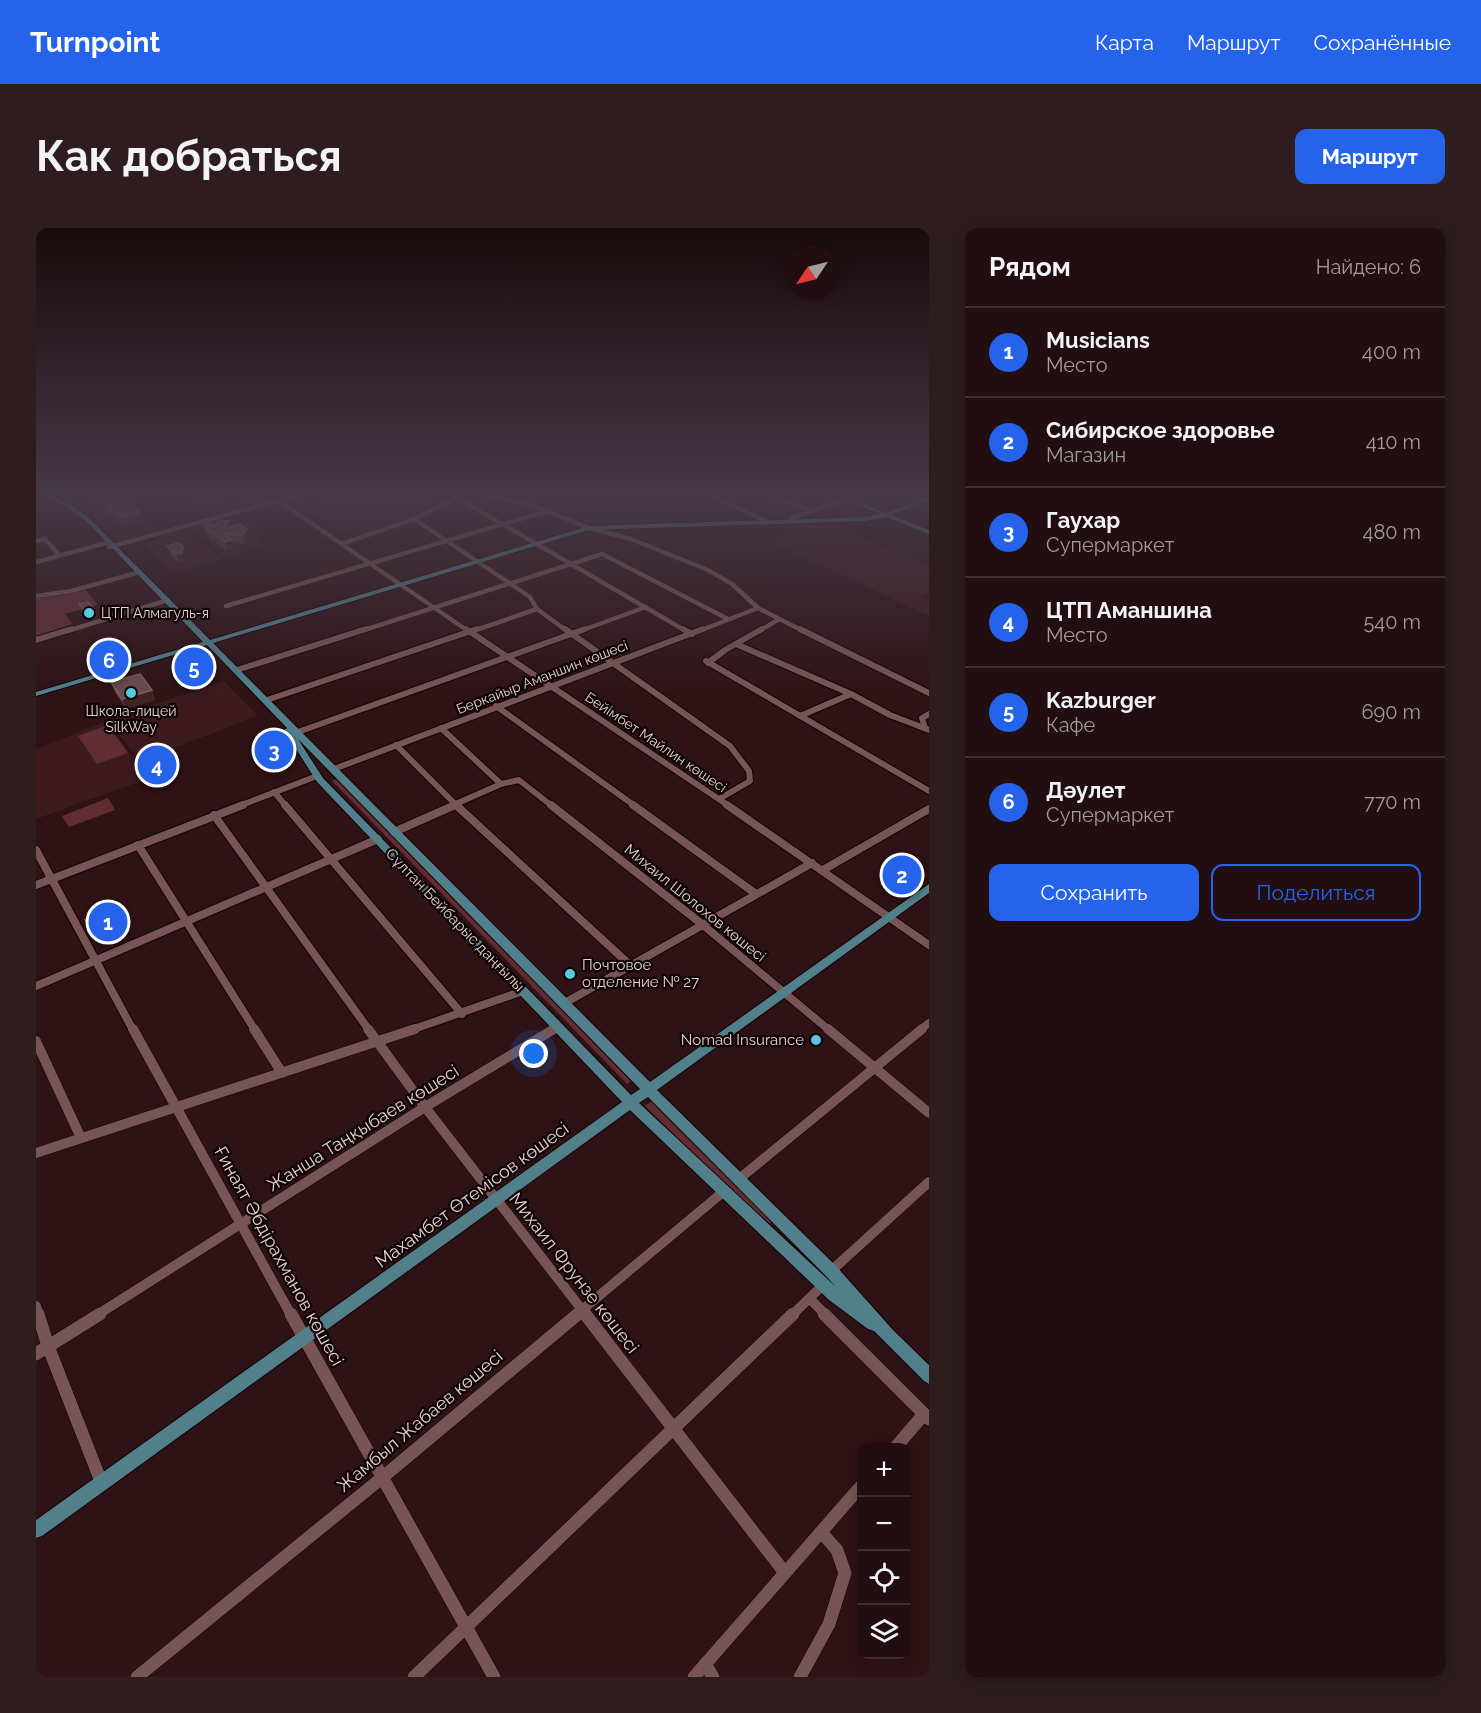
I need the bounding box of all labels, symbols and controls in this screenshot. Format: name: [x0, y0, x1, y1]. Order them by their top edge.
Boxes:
text: Turnpoint: [30, 26, 160, 59]
text: Карта: [1095, 30, 1154, 55]
text: Маршрут: [1187, 30, 1280, 55]
text: Сохранённые: [1313, 30, 1451, 55]
button: Маршрут: [1295, 129, 1445, 184]
text: Как добраться: [36, 132, 342, 181]
north arrow: [785, 246, 839, 300]
text: Рядом: [989, 252, 1071, 282]
text: Найдено: 6: [1316, 255, 1421, 279]
text: Musicians: [1046, 327, 1150, 353]
text: 1: [1004, 340, 1013, 364]
text: 400 m: [1362, 340, 1421, 364]
text: Место: [1046, 353, 1108, 377]
text: Сибирское здоровье: [1046, 417, 1275, 443]
text: 2: [1003, 430, 1014, 454]
text: 410 m: [1366, 430, 1421, 454]
text: Магазин: [1046, 443, 1126, 467]
text: Гаухар: [1046, 507, 1120, 533]
text: 3: [1003, 520, 1014, 544]
text: 480 m: [1363, 520, 1421, 544]
text: Супермаркет: [1046, 533, 1174, 557]
text: ЦТП Аманшина: [1046, 597, 1212, 623]
place label: ЦТП Алмагуль-я: [101, 605, 209, 621]
marker: ЦТП Алмагуль-я: [82, 606, 96, 620]
text: 4: [1003, 610, 1014, 634]
text: 540 m: [1363, 610, 1421, 634]
text: Место: [1046, 623, 1108, 647]
street label: Беркайыр Аманшин көшесі: [454, 637, 630, 717]
pin: 6: [90, 638, 128, 682]
pin: 5: [174, 644, 214, 690]
marker: Школа-лицей SilkWay: [124, 686, 138, 700]
text: Kazburger: [1046, 687, 1156, 713]
street label: Бейімбет Майлин көшесі: [582, 689, 730, 795]
text: 5: [1003, 700, 1014, 724]
text: 690 m: [1362, 700, 1421, 724]
place label: Школа-лицей SilkWay: [86, 703, 176, 735]
text: Кафе: [1046, 713, 1095, 737]
pin: 3: [254, 728, 294, 772]
pin: 4: [138, 742, 176, 788]
text: Дәулет: [1046, 777, 1125, 803]
text: 6: [1002, 790, 1015, 814]
text: 770 m: [1364, 790, 1421, 814]
text: Супермаркет: [1046, 803, 1174, 827]
street label: Михаил Шолохов көшесі: [621, 840, 769, 966]
street label: Сұлтан Бейбарыс даңғылы: [382, 845, 528, 995]
pin: 2: [882, 852, 922, 898]
button: Сохранить: [989, 864, 1199, 921]
button: Поделиться: [1211, 864, 1421, 921]
pin: 1: [88, 900, 128, 944]
place label: Почтовое отделение № 27: [582, 956, 699, 991]
marker: Почтовое отделение № 27: [563, 967, 577, 981]
place label: Nomad Insurance: [681, 1031, 804, 1049]
marker: Nomad Insurance: [809, 1033, 823, 1047]
your location: [519, 1039, 548, 1068]
street label: Жанша Таңқыбаев көшесі: [263, 1060, 462, 1195]
street label: Махамбет Өтемісов көшесі: [371, 1117, 573, 1272]
street label: Ғинаят Әбдірахманов көшесі: [210, 1142, 349, 1369]
street label: Михаил Фрунзе көшесі: [505, 1188, 644, 1357]
street label: Жамбыл Жабаев көшесі: [333, 1345, 507, 1496]
map controls: [857, 1443, 911, 1659]
button: +: [857, 1443, 911, 1497]
button: −: [857, 1497, 911, 1551]
button: locate: [857, 1551, 911, 1605]
button: layers: [857, 1605, 911, 1659]

